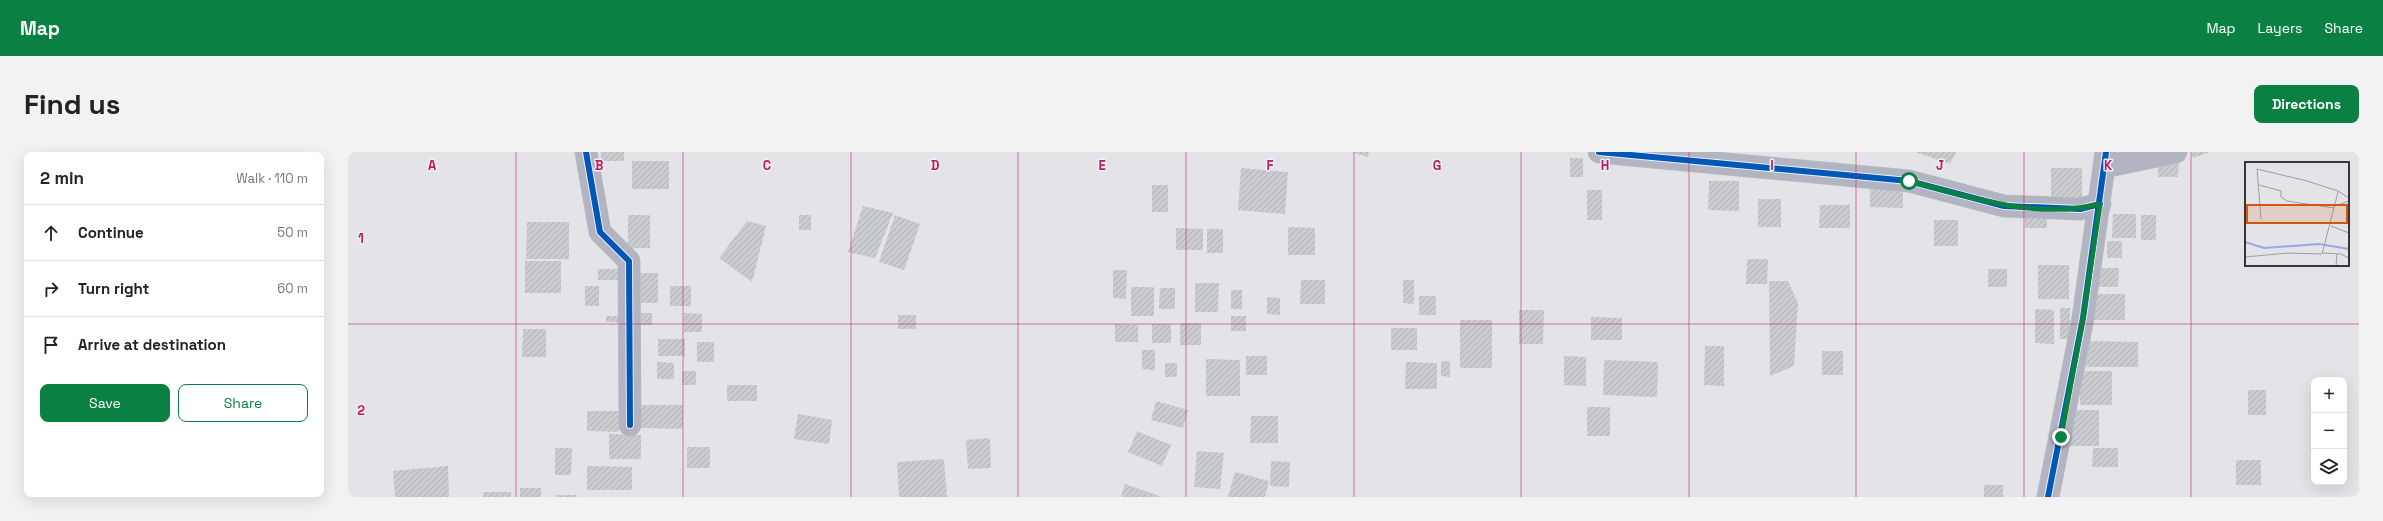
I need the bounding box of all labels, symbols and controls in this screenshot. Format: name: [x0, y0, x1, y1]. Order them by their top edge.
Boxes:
text: Map: [20, 16, 60, 41]
text: Map: [2206, 19, 2236, 37]
text: Layers: [2258, 19, 2302, 37]
text: Share: [2324, 19, 2363, 37]
button: Directions: [2254, 85, 2359, 123]
text: Find us: [24, 86, 121, 122]
text: A: [428, 157, 437, 174]
text: B: [595, 157, 604, 174]
text: C: [763, 157, 771, 174]
text: D: [931, 157, 940, 174]
text: E: [1098, 157, 1106, 174]
text: F: [1267, 157, 1274, 174]
text: G: [1433, 157, 1441, 174]
text: H: [1601, 157, 1609, 174]
text: I: [1770, 157, 1774, 174]
text: J: [1936, 157, 1944, 174]
text: K: [2104, 157, 2113, 174]
inset map: [2245, 162, 2349, 266]
text: 2 min: [40, 167, 84, 189]
text: Walk · 110 m: [236, 170, 308, 187]
route start: [1900, 172, 1918, 190]
icon: ahead: [40, 222, 62, 244]
text: Continue: [78, 223, 144, 242]
text: 50 m: [277, 224, 308, 241]
text: 1: [358, 230, 364, 247]
icon: right: [40, 278, 62, 300]
text: Turn right: [78, 279, 149, 298]
text: 60 m: [277, 280, 308, 297]
icon: arrive: [40, 334, 62, 356]
text: Arrive at destination: [78, 335, 226, 354]
map controls: [2311, 377, 2347, 485]
button: +: [2311, 377, 2347, 413]
button: Save: [40, 384, 170, 422]
button: Share: [178, 384, 308, 422]
text: 2: [357, 402, 365, 419]
button: −: [2311, 413, 2347, 449]
route end: [2052, 428, 2070, 446]
button: layers: [2311, 449, 2347, 485]

